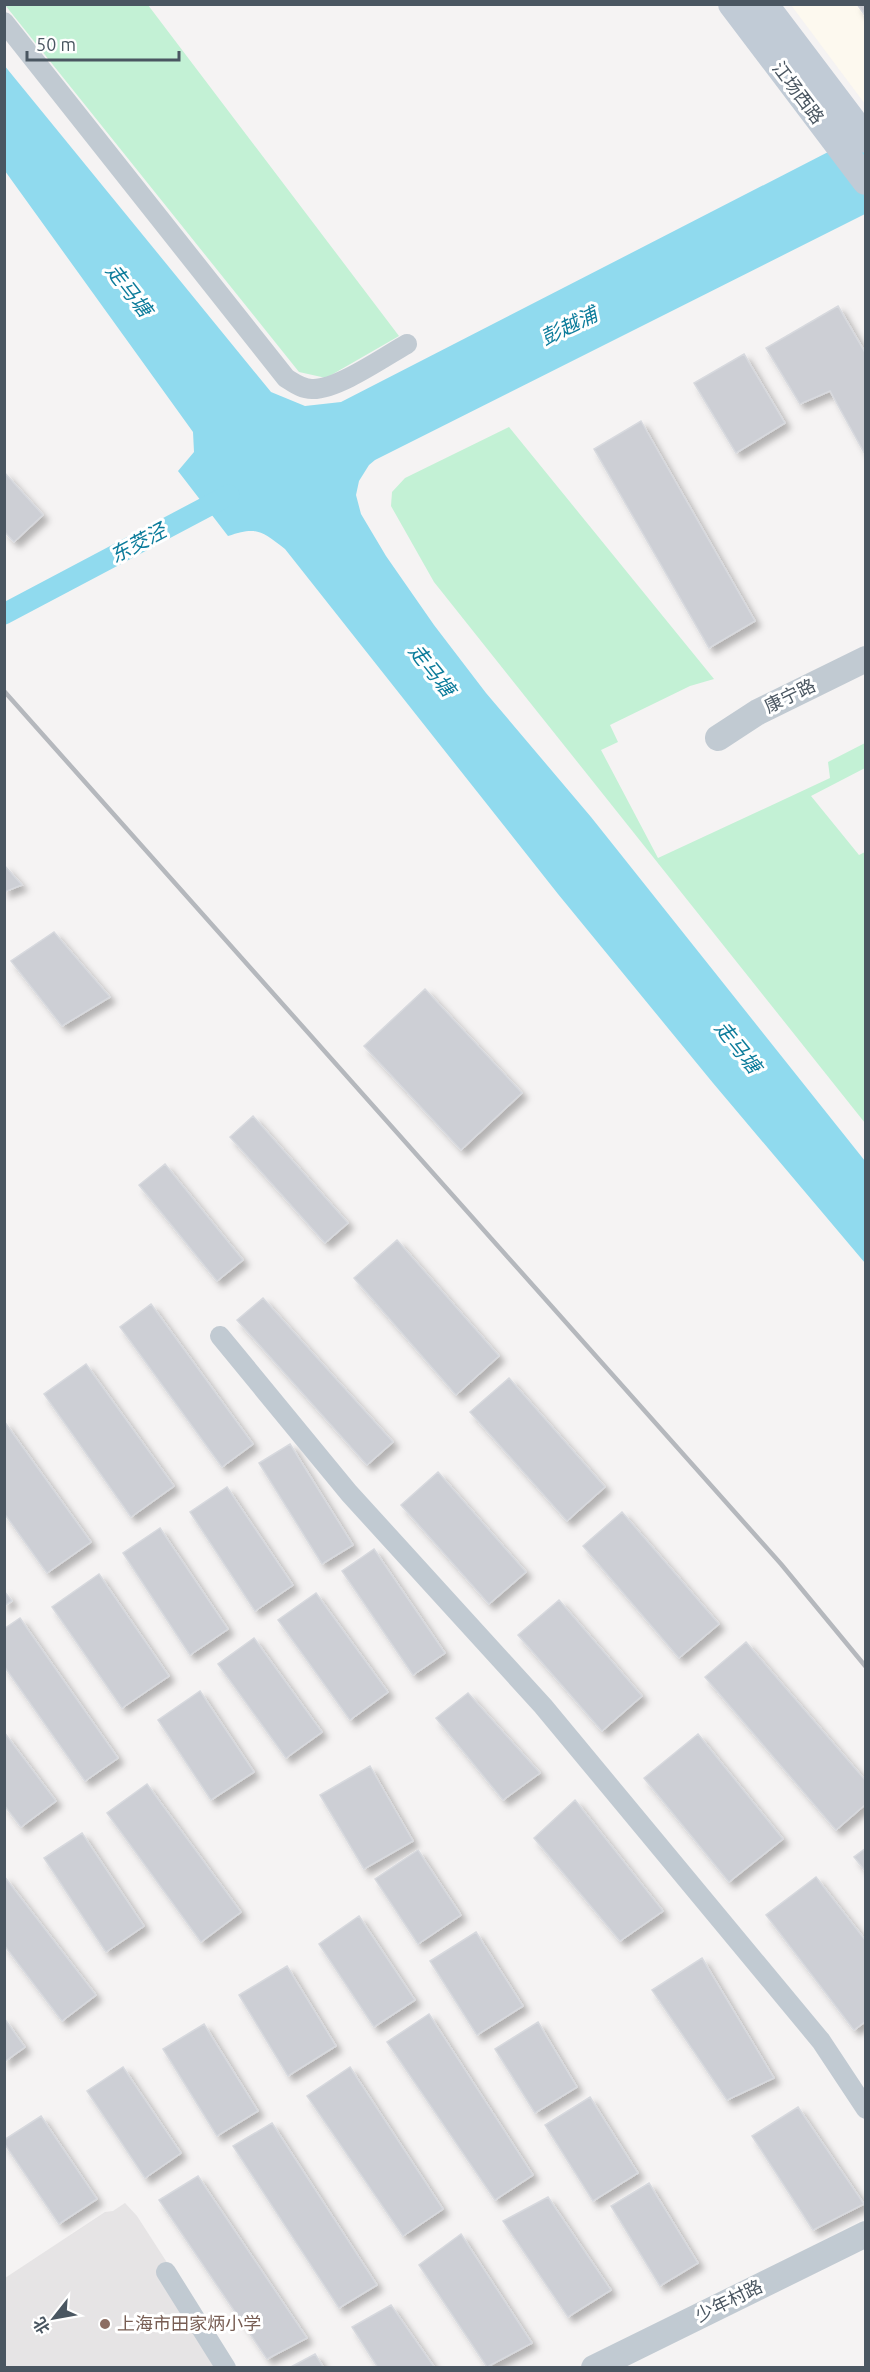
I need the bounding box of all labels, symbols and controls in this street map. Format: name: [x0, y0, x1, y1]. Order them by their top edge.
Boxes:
scale bar: [27, 24, 178, 62]
text: 50 m: [36, 34, 76, 54]
street label: 江场西路: [769, 58, 828, 127]
water label: 走马塘: [102, 259, 159, 323]
water label: 彭越浦: [537, 301, 603, 349]
water label: 东茭泾: [106, 517, 171, 567]
water label: 走马塘: [405, 639, 462, 703]
street label: 康宁路: [761, 674, 818, 716]
water label: 走马塘: [711, 1016, 768, 1080]
street label: 少年村路: [692, 2275, 765, 2325]
north arrow: [24, 2288, 84, 2348]
place label: 上海市田家炳小学: [117, 2313, 261, 2333]
text: 北: [29, 2314, 53, 2337]
marker: 上海市田家炳小学: [98, 2317, 112, 2331]

